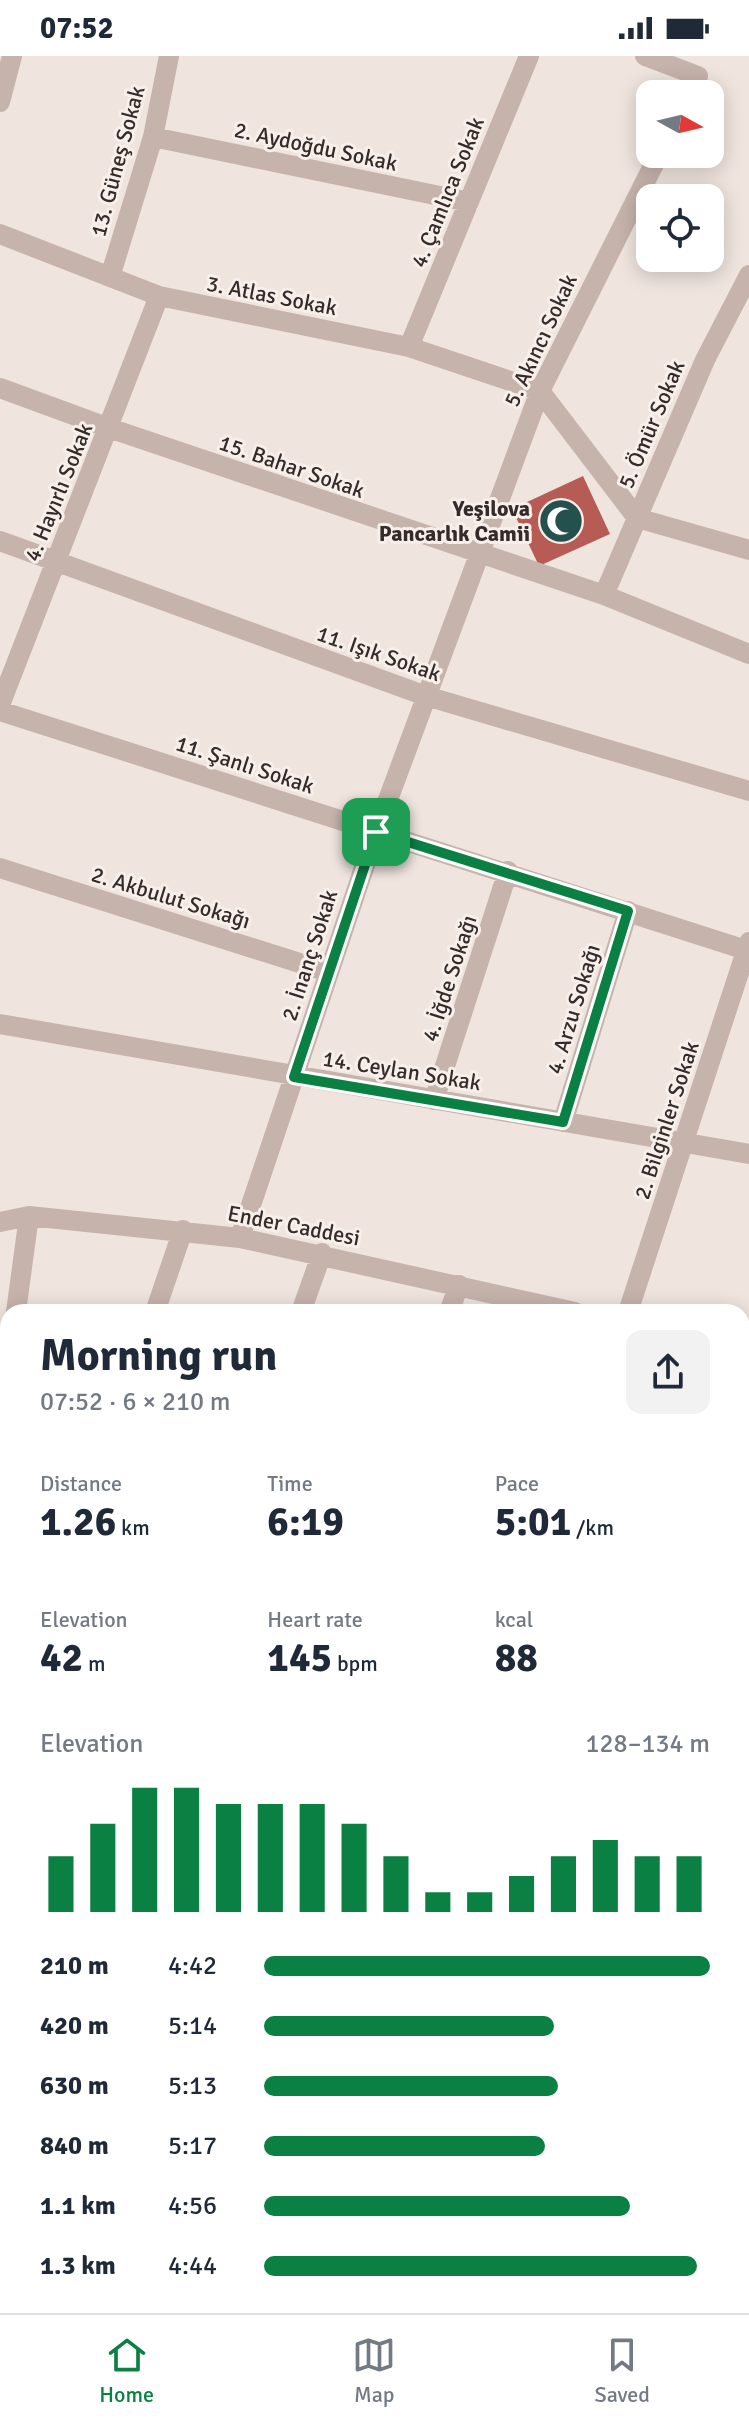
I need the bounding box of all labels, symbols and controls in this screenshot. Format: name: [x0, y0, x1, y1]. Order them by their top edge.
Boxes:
text: 07:52: [40, 10, 114, 47]
north arrow: [636, 80, 724, 168]
map controls: [636, 80, 724, 272]
street label: 13. Güneş Sokak: [84, 83, 151, 239]
street label: 4. Çamlıca Sokak: [405, 113, 490, 271]
street label: 2. Aydoğdu Sokak: [232, 116, 400, 177]
button: locate: [636, 184, 724, 272]
street label: 3. Atlas Sokak: [204, 270, 339, 321]
street label: 5. Akıncı Sokak: [498, 270, 583, 411]
street label: 5. Ömür Sokak: [612, 356, 691, 492]
street label: 4. Hayırlı Sokak: [18, 419, 98, 565]
street label: 15. Bahar Sokak: [216, 429, 368, 504]
place label: Yeşilova Pancarlık Camii: [379, 495, 530, 547]
mosque icon: Yeşilova Pancarlık Camii: [537, 497, 585, 545]
street label: 11. Işık Sokak: [313, 620, 444, 687]
street label: 11. Şanlı Sokak: [172, 729, 317, 800]
pin: [342, 798, 410, 866]
icon: arrive: [354, 810, 398, 854]
street label: 2. Akbulut Sokağı: [88, 860, 254, 934]
street label: 2. İnanç Sokak: [276, 886, 343, 1024]
street label: 4. İğde Sokağı: [416, 911, 483, 1045]
street label: 4. Arzu Sokağı: [541, 941, 606, 1077]
street label: 2. Bilginler Sokak: [628, 1038, 705, 1203]
street label: 14. Ceylan Sokak: [321, 1045, 483, 1096]
street label: Ender Caddesi: [225, 1199, 362, 1252]
text: Morning run: [40, 1329, 277, 1383]
button: share: [626, 1330, 710, 1414]
text: 07:52 · 6 × 210 m: [40, 1386, 231, 1418]
text: Distance: [40, 1470, 122, 1497]
text: Time: [267, 1470, 313, 1497]
text: Pace: [495, 1470, 539, 1497]
text: 1.26: [40, 1497, 116, 1547]
text: 6:19: [267, 1497, 344, 1547]
text: 5:01: [495, 1497, 571, 1547]
text: km: [116, 1514, 150, 1541]
text: /km: [571, 1514, 614, 1541]
text: Elevation: [40, 1606, 128, 1633]
text: Heart rate: [267, 1606, 363, 1633]
text: kcal: [495, 1606, 533, 1633]
text: 42: [40, 1633, 83, 1683]
text: 145: [267, 1633, 332, 1683]
text: 88: [495, 1633, 538, 1683]
text: m: [83, 1650, 106, 1677]
text: bpm: [332, 1650, 378, 1677]
text: Elevation: [40, 1728, 144, 1760]
text: 128–134 m: [586, 1728, 710, 1760]
text: 210 m: [40, 1950, 109, 1982]
text: 4:42: [168, 1950, 217, 1982]
text: 420 m: [40, 2010, 109, 2042]
text: 5:14: [168, 2010, 217, 2042]
text: 630 m: [40, 2070, 109, 2102]
text: 5:13: [168, 2070, 217, 2102]
text: 840 m: [40, 2130, 109, 2162]
text: 5:17: [168, 2130, 217, 2162]
text: 1.1 km: [40, 2190, 116, 2222]
text: 4:56: [168, 2190, 217, 2222]
text: 1.3 km: [40, 2250, 116, 2282]
text: 4:44: [168, 2250, 217, 2282]
tab: Home: [99, 2333, 154, 2408]
tab: Map: [352, 2333, 396, 2408]
tab: Saved: [594, 2333, 650, 2408]

